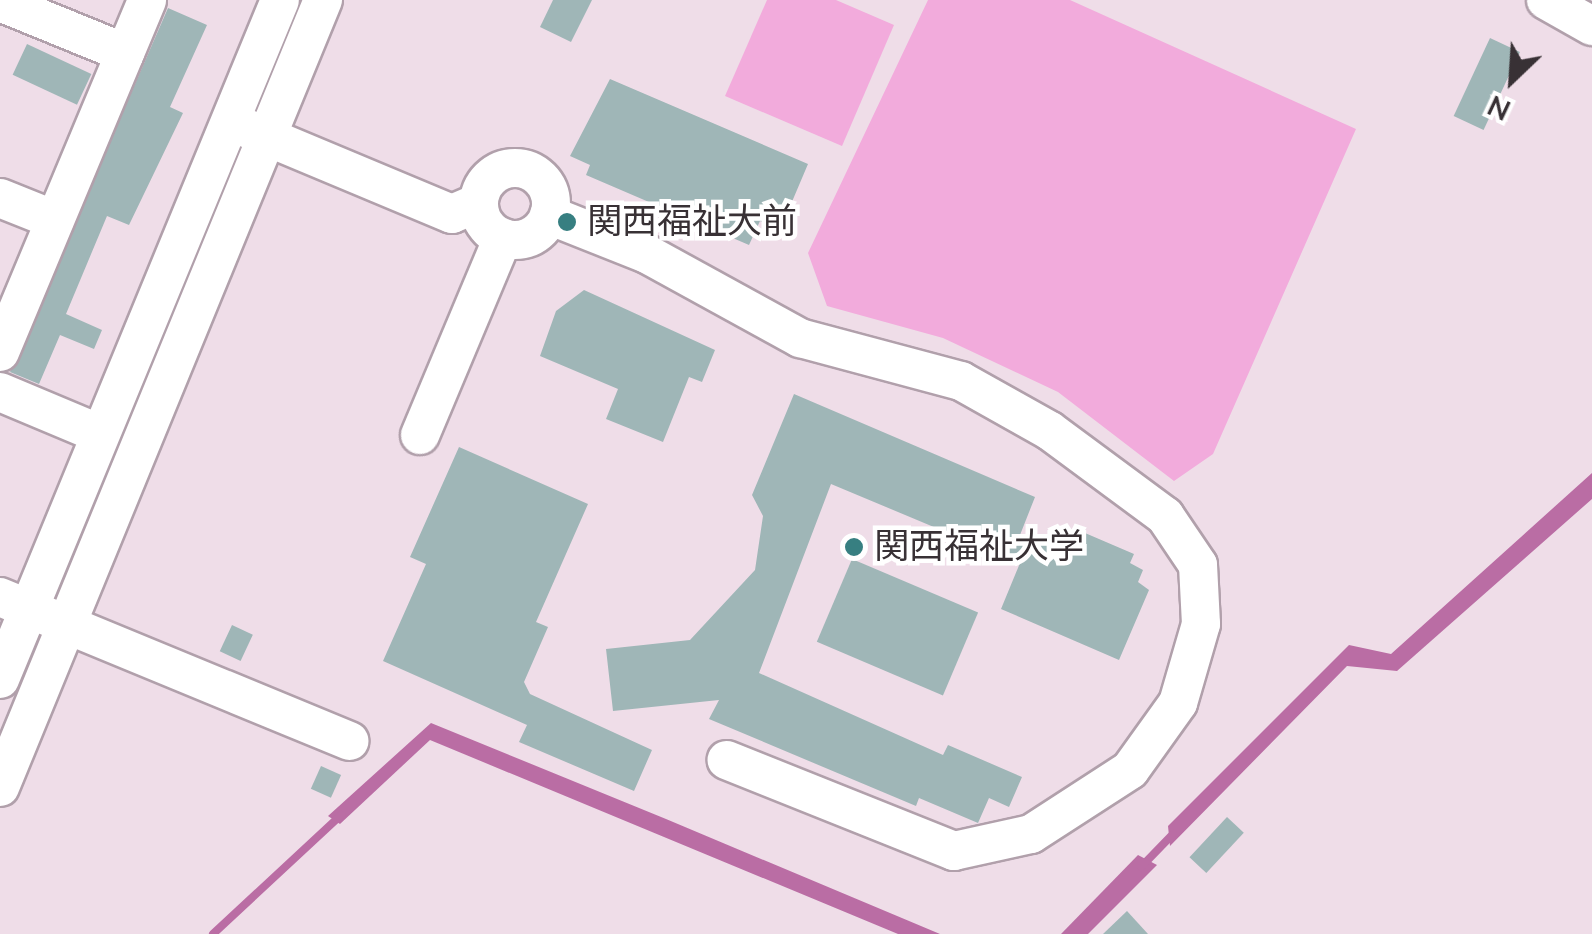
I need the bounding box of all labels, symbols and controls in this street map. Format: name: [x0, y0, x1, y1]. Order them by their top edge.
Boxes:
north arrow: [1462, 30, 1562, 130]
text: N: [1482, 86, 1517, 129]
place label: 関西福祉大前: [587, 201, 797, 243]
marker: 関西福祉大前: [556, 211, 578, 233]
place label: 関西福祉大学: [874, 526, 1084, 568]
marker: 関西福祉大学: [843, 536, 865, 558]

